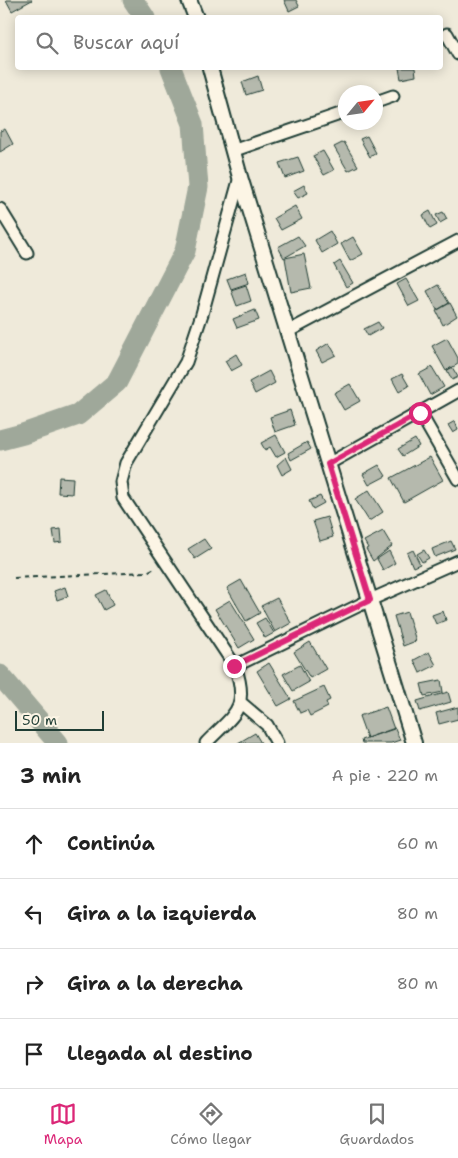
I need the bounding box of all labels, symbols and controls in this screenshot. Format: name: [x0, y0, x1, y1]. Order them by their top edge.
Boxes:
search box: [15, 15, 443, 70]
icon: search: [33, 29, 61, 57]
text: Buscar aquí: [73, 30, 179, 55]
north arrow: [338, 85, 383, 130]
route start: [409, 402, 432, 425]
route end: [223, 655, 246, 678]
scale bar: [15, 708, 104, 731]
text: 50 m: [22, 711, 57, 729]
text: 3 min: [20, 762, 81, 790]
text: A pie · 220 m: [332, 765, 438, 786]
icon: ahead: [20, 830, 48, 858]
text: Continúa: [67, 831, 155, 856]
text: 60 m: [397, 833, 438, 854]
icon: left: [20, 900, 48, 928]
text: Gira a la izquierda: [67, 901, 256, 926]
text: 80 m: [397, 903, 438, 924]
icon: right: [20, 970, 48, 998]
text: Gira a la derecha: [67, 971, 243, 996]
text: 80 m: [397, 973, 438, 994]
icon: arrive: [20, 1040, 48, 1068]
text: Llegada al destino: [67, 1041, 253, 1066]
tab: Mapa: [44, 1100, 83, 1148]
tab: Cómo llegar: [170, 1100, 252, 1148]
tab: Guardados: [340, 1100, 414, 1148]

